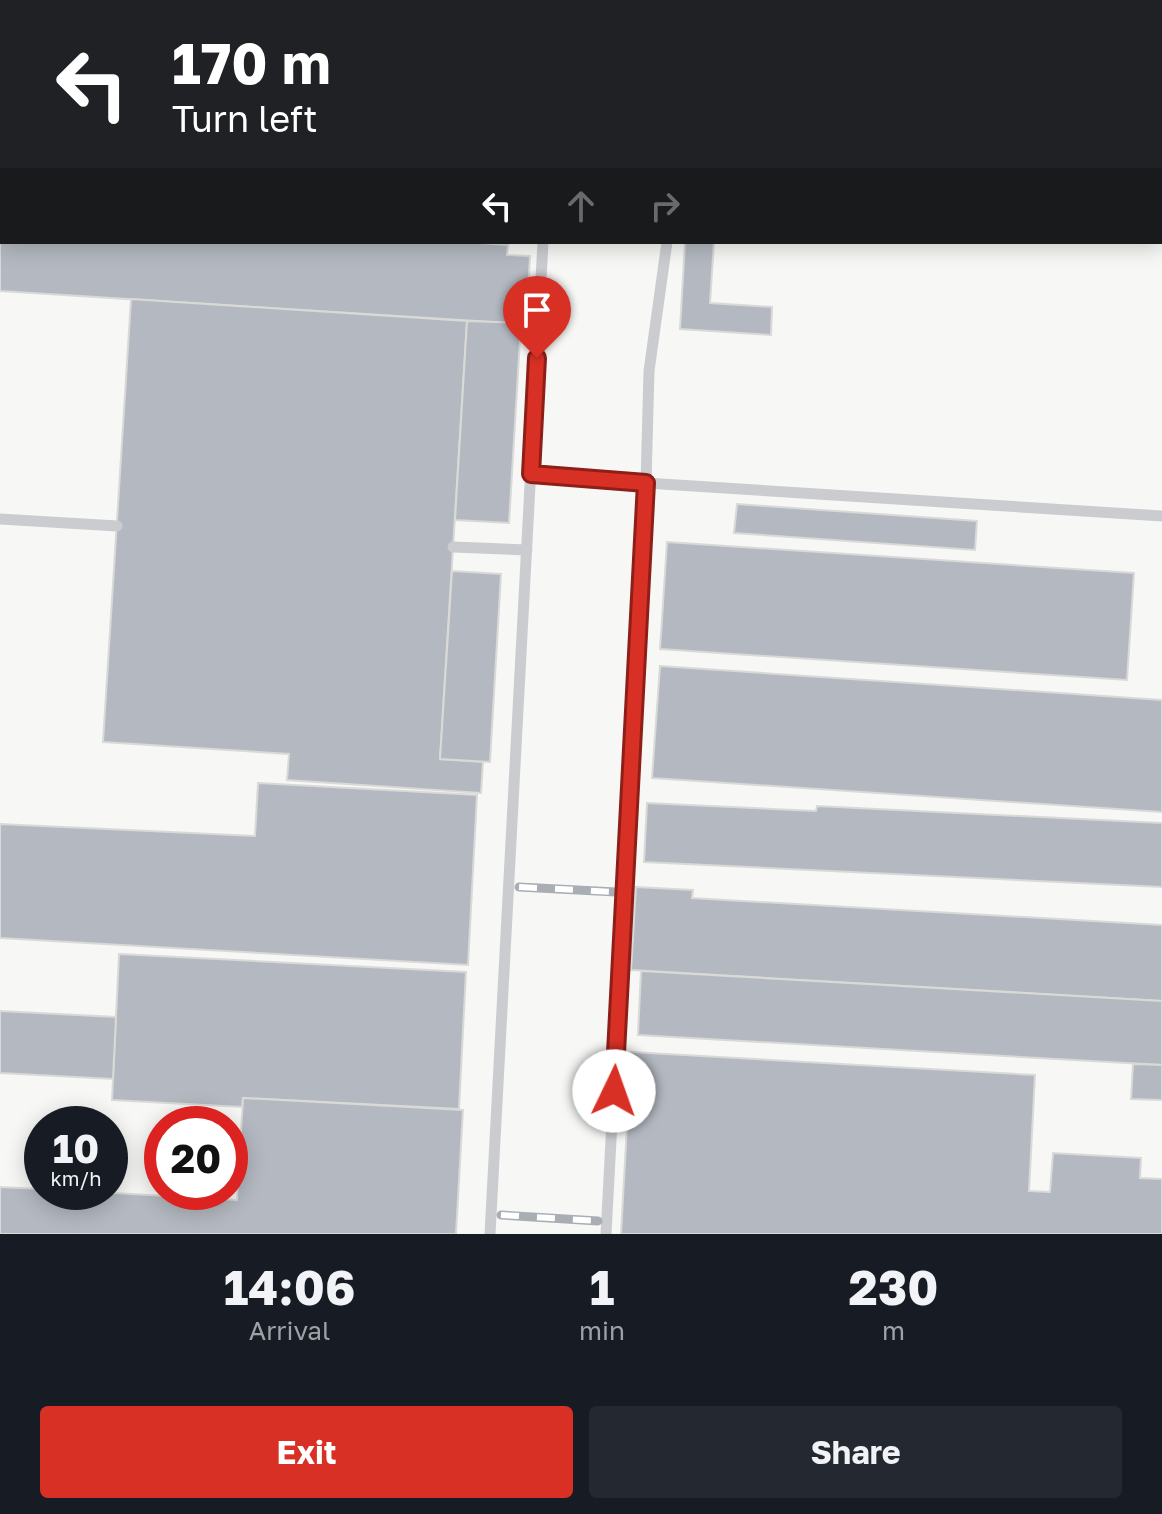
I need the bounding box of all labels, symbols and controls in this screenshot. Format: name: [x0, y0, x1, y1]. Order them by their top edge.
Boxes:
text: 170 m: [172, 29, 331, 96]
icon: left: [40, 32, 144, 136]
text: Turn left: [172, 97, 318, 140]
icon: left: [475, 184, 519, 228]
icon: ahead: [559, 184, 603, 228]
icon: right: [643, 184, 687, 228]
pin: [503, 276, 571, 358]
icon: arrive: [515, 288, 559, 332]
position arrow: [572, 1049, 656, 1133]
speed limit sign: 20: [144, 1106, 248, 1210]
text: 10: [53, 1124, 99, 1172]
text: km/h: [51, 1166, 101, 1190]
text: 14:06: [224, 1258, 355, 1316]
text: 1: [590, 1258, 614, 1316]
text: 230: [849, 1258, 938, 1316]
text: Arrival: [249, 1315, 330, 1346]
text: min: [579, 1315, 625, 1346]
text: m: [882, 1315, 905, 1346]
button: Exit: [40, 1406, 573, 1498]
button: Share: [589, 1406, 1122, 1498]

